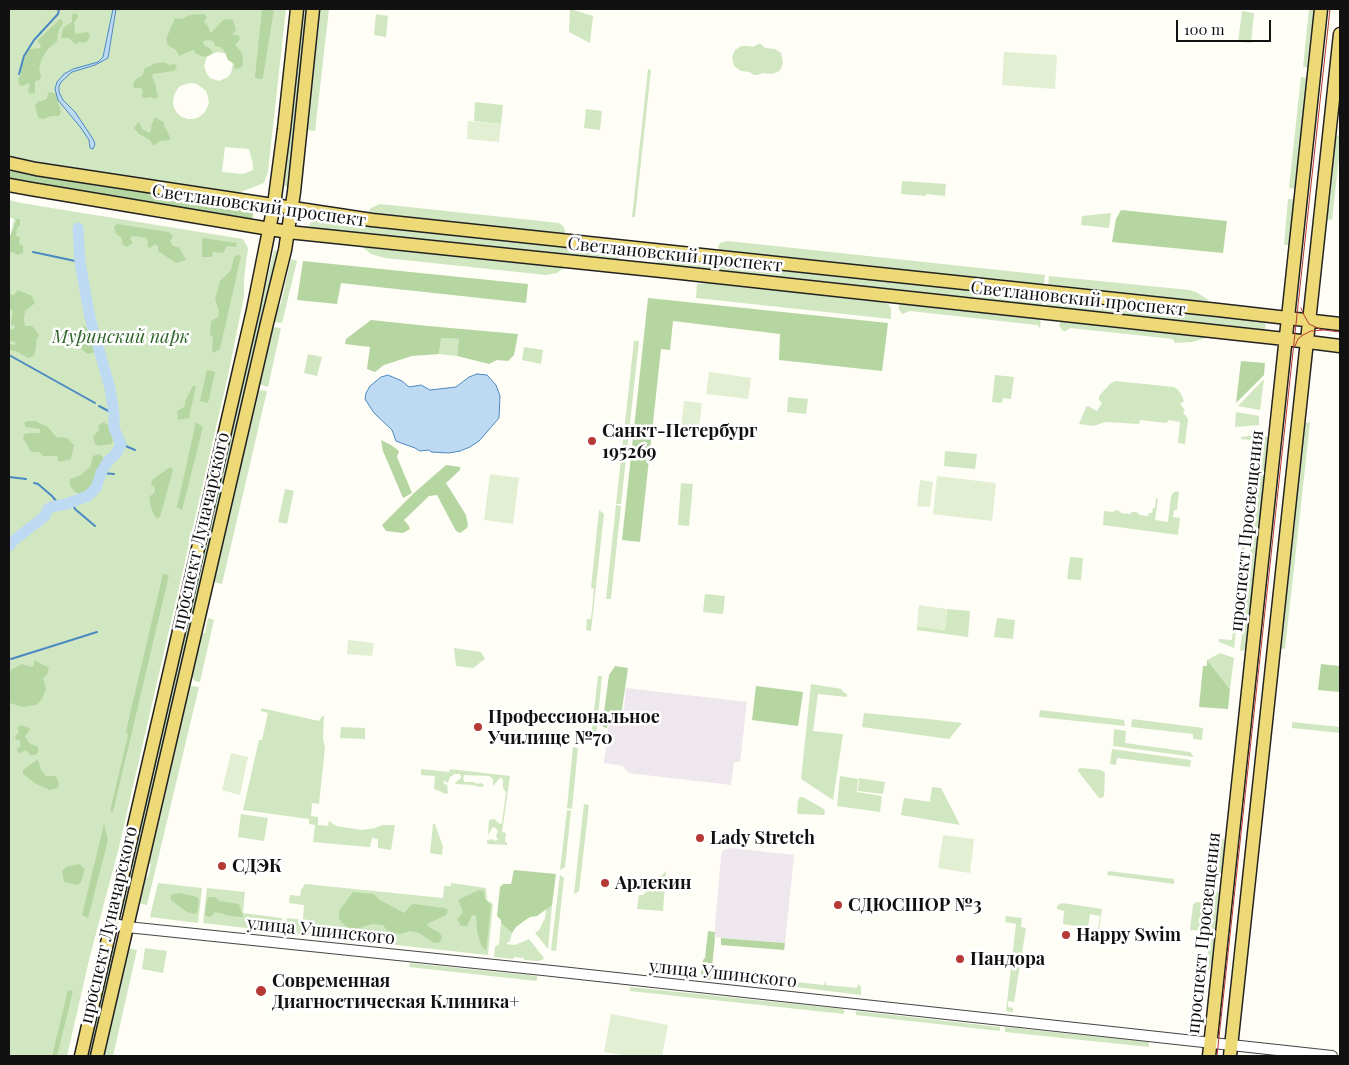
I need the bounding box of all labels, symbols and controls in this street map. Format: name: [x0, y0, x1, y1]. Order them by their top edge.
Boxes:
scale bar: [1179, 10, 1274, 42]
text: 100 m: [1184, 19, 1225, 39]
street label: Светлановский проспект: [151, 180, 367, 232]
street label: Светлановский проспект: [566, 233, 784, 277]
street label: Светлановский проспект: [969, 277, 1187, 321]
park label: Муринский парк: [52, 326, 190, 348]
place label: Санкт-Петербург 195269: [602, 420, 758, 462]
street label: проспект Просвещения: [1226, 429, 1268, 633]
street label: проспект Луначарского: [168, 430, 234, 632]
marker: Санкт-Петербург 195269: [586, 435, 598, 447]
place label: Профессиональное Училище №70: [488, 706, 660, 749]
marker: Профессиональное Училище №70: [472, 721, 484, 733]
street label: проспект Луначарского: [76, 824, 142, 1026]
place label: Lady Stretch: [710, 827, 815, 849]
street label: проспект Просвещения: [1183, 831, 1225, 1035]
marker: Lady Stretch: [694, 832, 706, 844]
place label: СДЭК: [232, 855, 282, 877]
marker: СДЭК: [216, 860, 228, 872]
place label: Арлекин: [615, 872, 691, 894]
marker: Арлекин: [599, 877, 611, 889]
place label: СДЮСШОР №3: [848, 894, 982, 916]
marker: СДЮСШОР №3: [832, 899, 844, 911]
street label: улица Ушинского: [246, 912, 396, 950]
place label: Happy Swim: [1076, 924, 1181, 946]
marker: Happy Swim: [1060, 929, 1072, 941]
place label: Пандора: [970, 948, 1045, 970]
marker: Пандора: [954, 953, 966, 965]
street label: улица Ушинского: [648, 955, 798, 993]
place label: Современная Диагностическая Клиника+: [272, 970, 520, 1012]
marker: Современная Диагностическая Клиника+: [254, 984, 268, 998]

